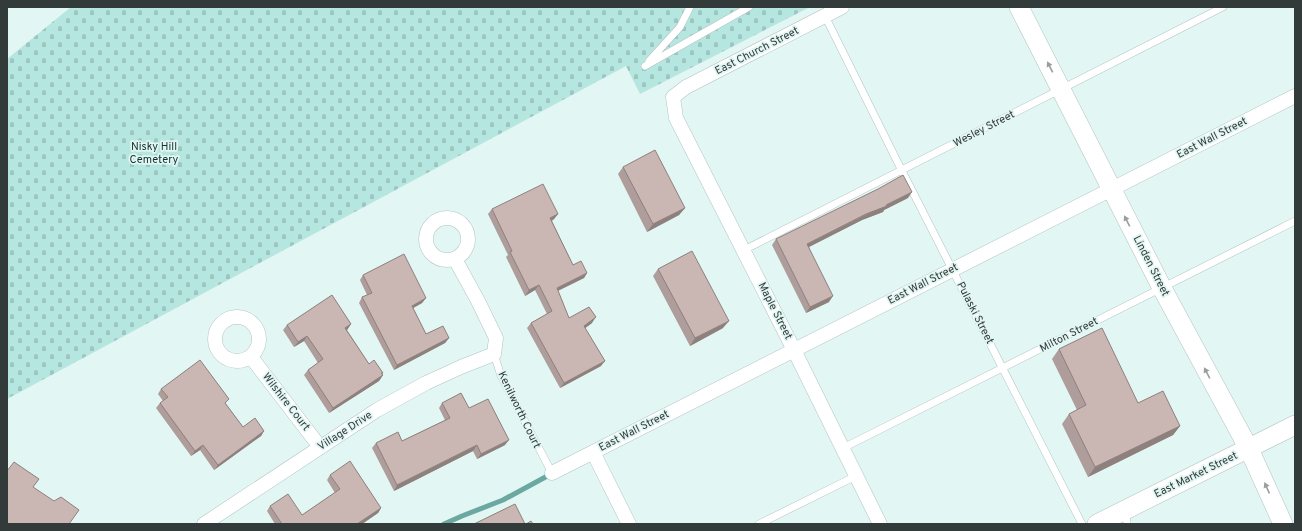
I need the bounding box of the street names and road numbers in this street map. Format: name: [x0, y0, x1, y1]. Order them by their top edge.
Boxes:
street label: East Church Street: [713, 24, 801, 78]
street label: Wesley Street: [951, 107, 1017, 151]
street label: East Wall Street: [1174, 114, 1250, 162]
street label: Linden Street: [1130, 233, 1172, 299]
street label: East Wall Street: [885, 260, 961, 308]
street label: Pulaski Street: [953, 279, 997, 347]
street label: Maple Street: [755, 280, 795, 342]
street label: Milton Street: [1037, 314, 1101, 356]
street label: Kenilworth Court: [494, 369, 544, 451]
street label: Wilshire Court: [259, 370, 313, 434]
street label: East Wall Street: [596, 407, 672, 455]
street label: Village Drive: [315, 408, 375, 454]
street label: East Market Street: [1152, 449, 1240, 501]

